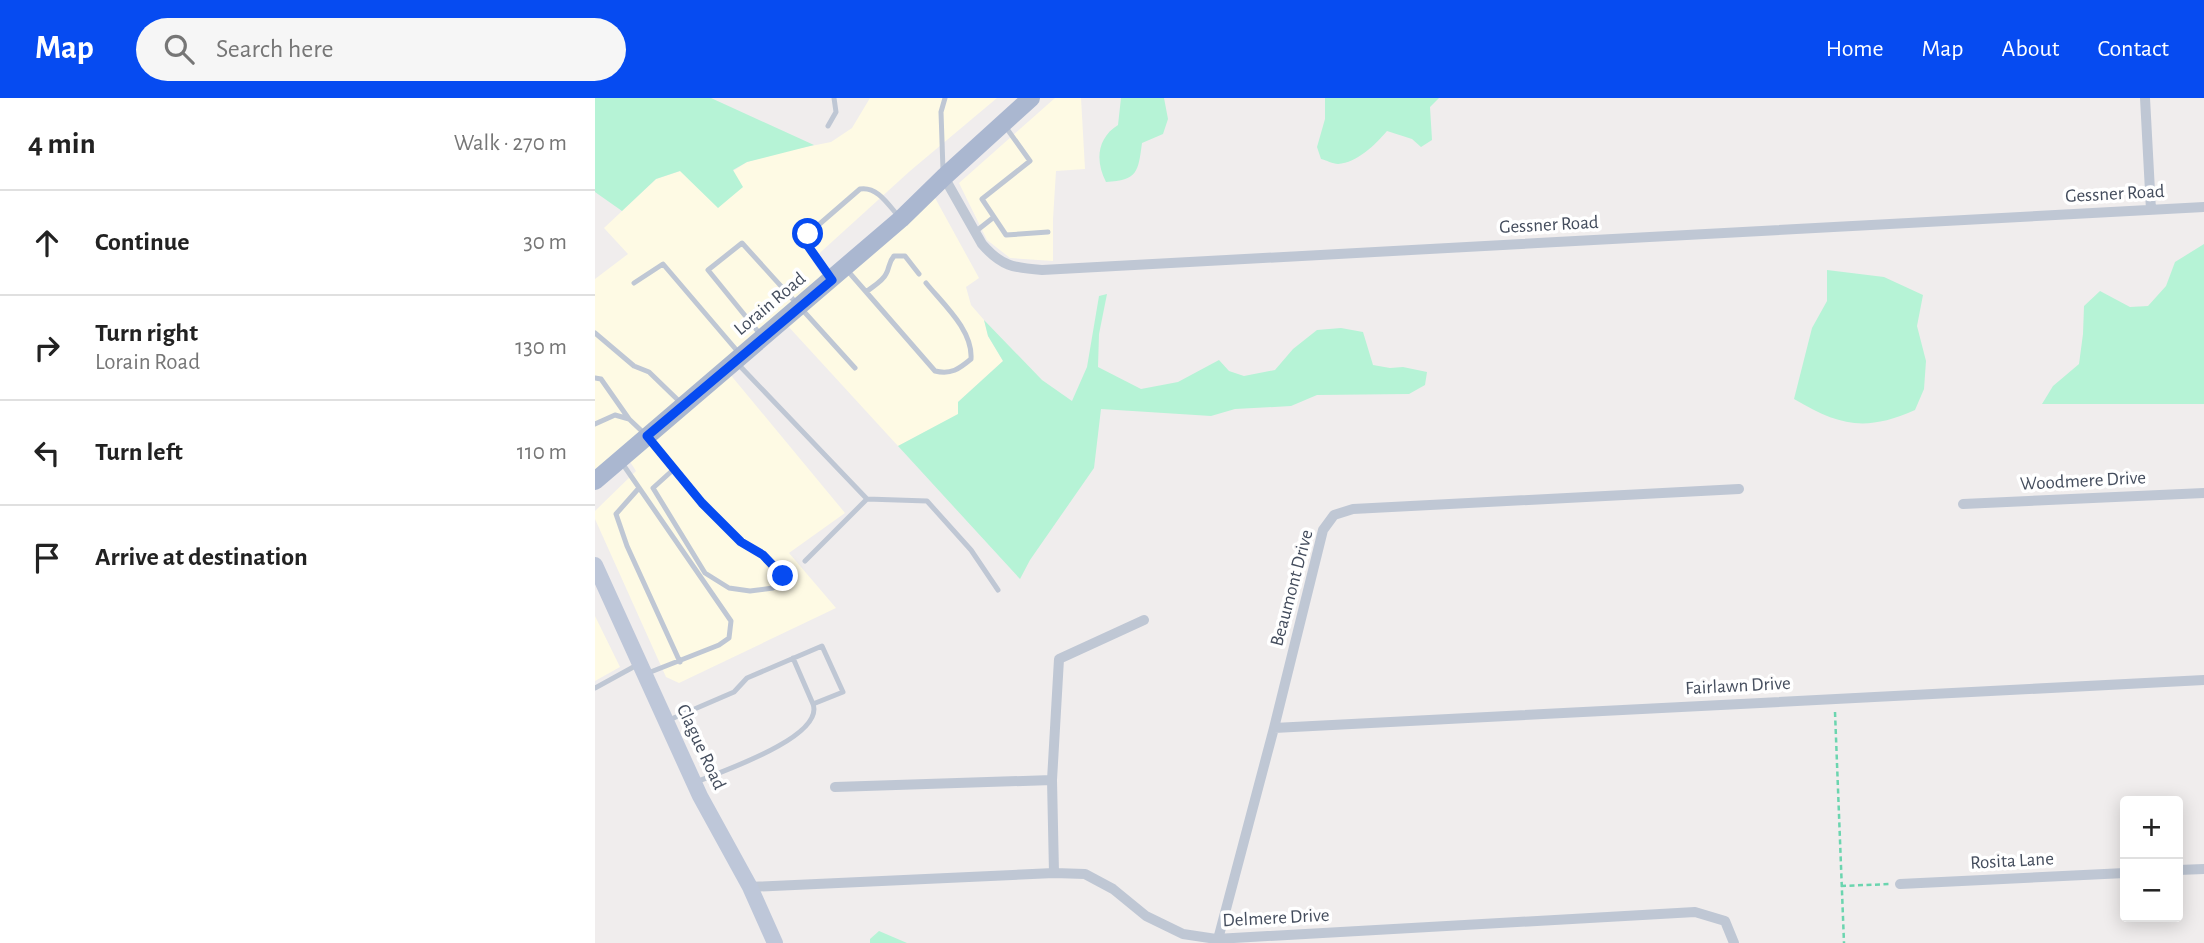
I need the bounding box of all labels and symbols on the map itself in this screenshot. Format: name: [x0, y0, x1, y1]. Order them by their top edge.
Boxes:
street label: Gessner Road: [2065, 182, 2165, 206]
street label: Gessner Road: [1499, 213, 1599, 237]
route start: [792, 218, 823, 249]
street label: Lorain Road: [731, 269, 809, 339]
street label: Woodmere Drive: [2020, 468, 2146, 494]
street label: Beaumont Drive: [1267, 528, 1317, 648]
route end: [767, 560, 798, 591]
street label: Fairlawn Drive: [1685, 674, 1791, 698]
street label: Clague Road: [673, 701, 729, 793]
street label: Rosita Lane: [1970, 849, 2054, 873]
street label: Delmere Drive: [1222, 906, 1330, 930]

